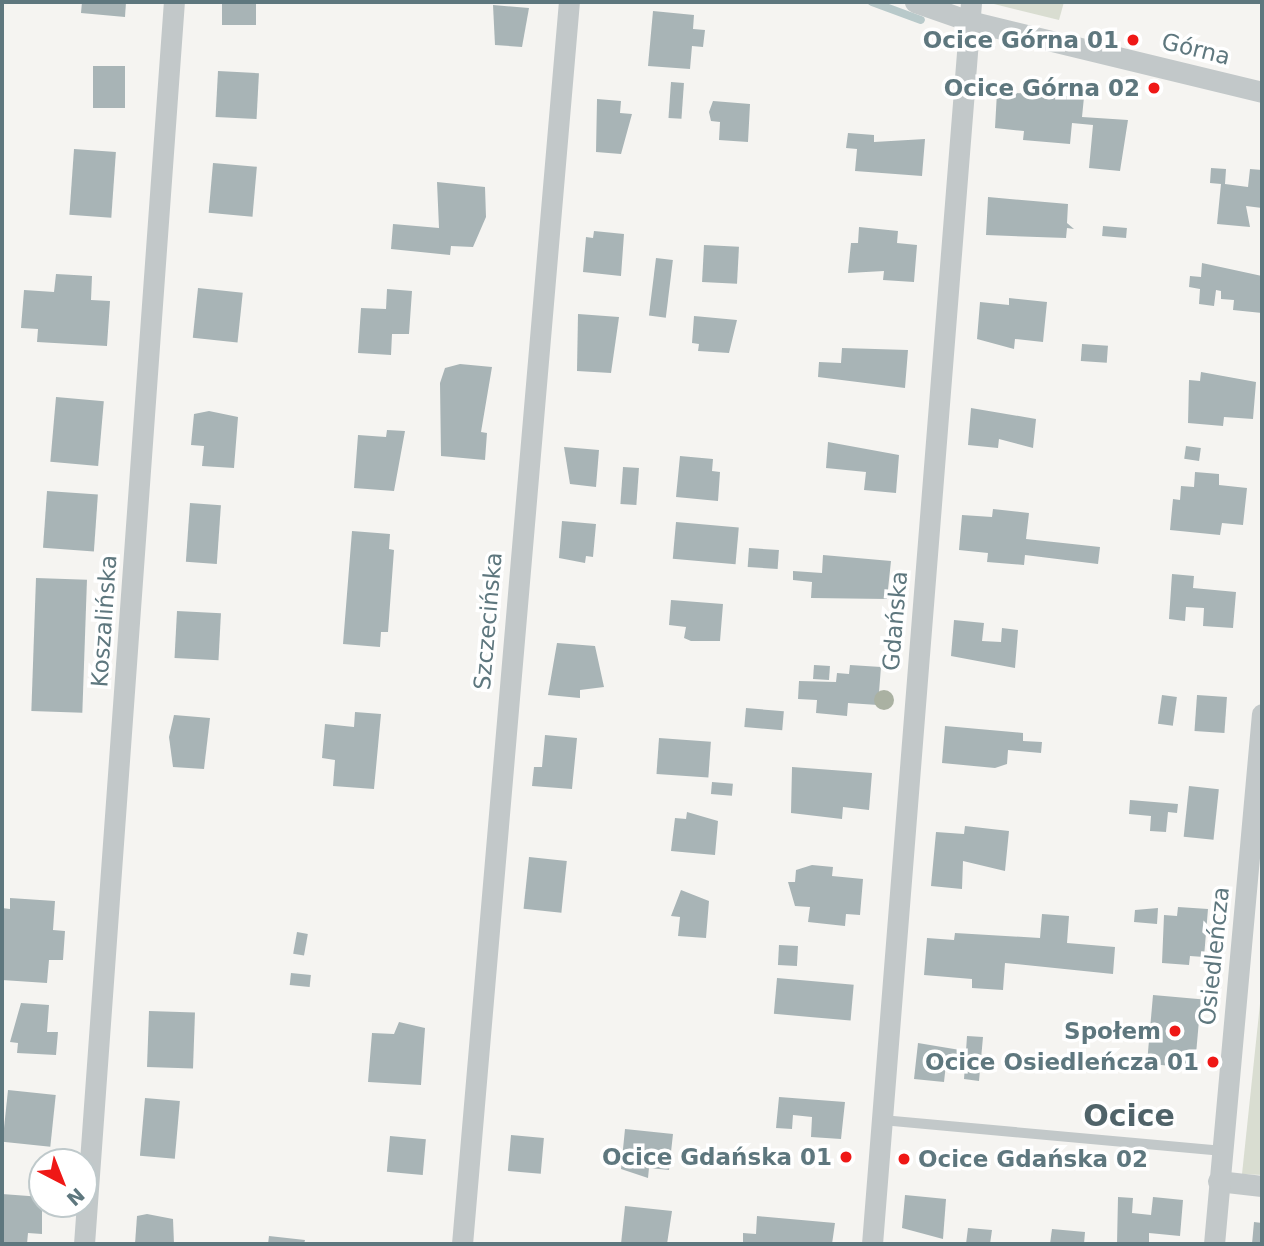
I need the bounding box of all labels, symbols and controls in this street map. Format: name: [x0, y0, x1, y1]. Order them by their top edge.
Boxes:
place label: Ocice Górna 01: [923, 26, 1119, 54]
street label: Górna: [1159, 27, 1233, 71]
marker: Ocice Górna 01: [1125, 32, 1141, 48]
place label: Ocice Górna 02: [944, 74, 1140, 102]
marker: Ocice Górna 02: [1146, 80, 1162, 96]
street label: Szczecińska: [468, 551, 508, 691]
street label: Koszalińska: [86, 554, 122, 688]
street label: Gdańska: [877, 570, 913, 672]
street label: Osiedleńcza: [1193, 885, 1235, 1027]
place label: Społem: [1064, 1017, 1161, 1045]
marker: Społem: [1167, 1023, 1183, 1039]
place label: Ocice Osiedleńcza 01: [925, 1048, 1199, 1076]
marker: Ocice Osiedleńcza 01: [1205, 1054, 1221, 1070]
district label: Ocice: [1083, 1098, 1175, 1134]
place label: Ocice Gdańska 01: [602, 1143, 832, 1171]
place label: Ocice Gdańska 02: [918, 1145, 1148, 1173]
north arrow: [28, 1148, 98, 1218]
marker: Ocice Gdańska 01: [838, 1149, 854, 1165]
marker: Ocice Gdańska 02: [896, 1151, 912, 1167]
text: N: [62, 1184, 89, 1211]

